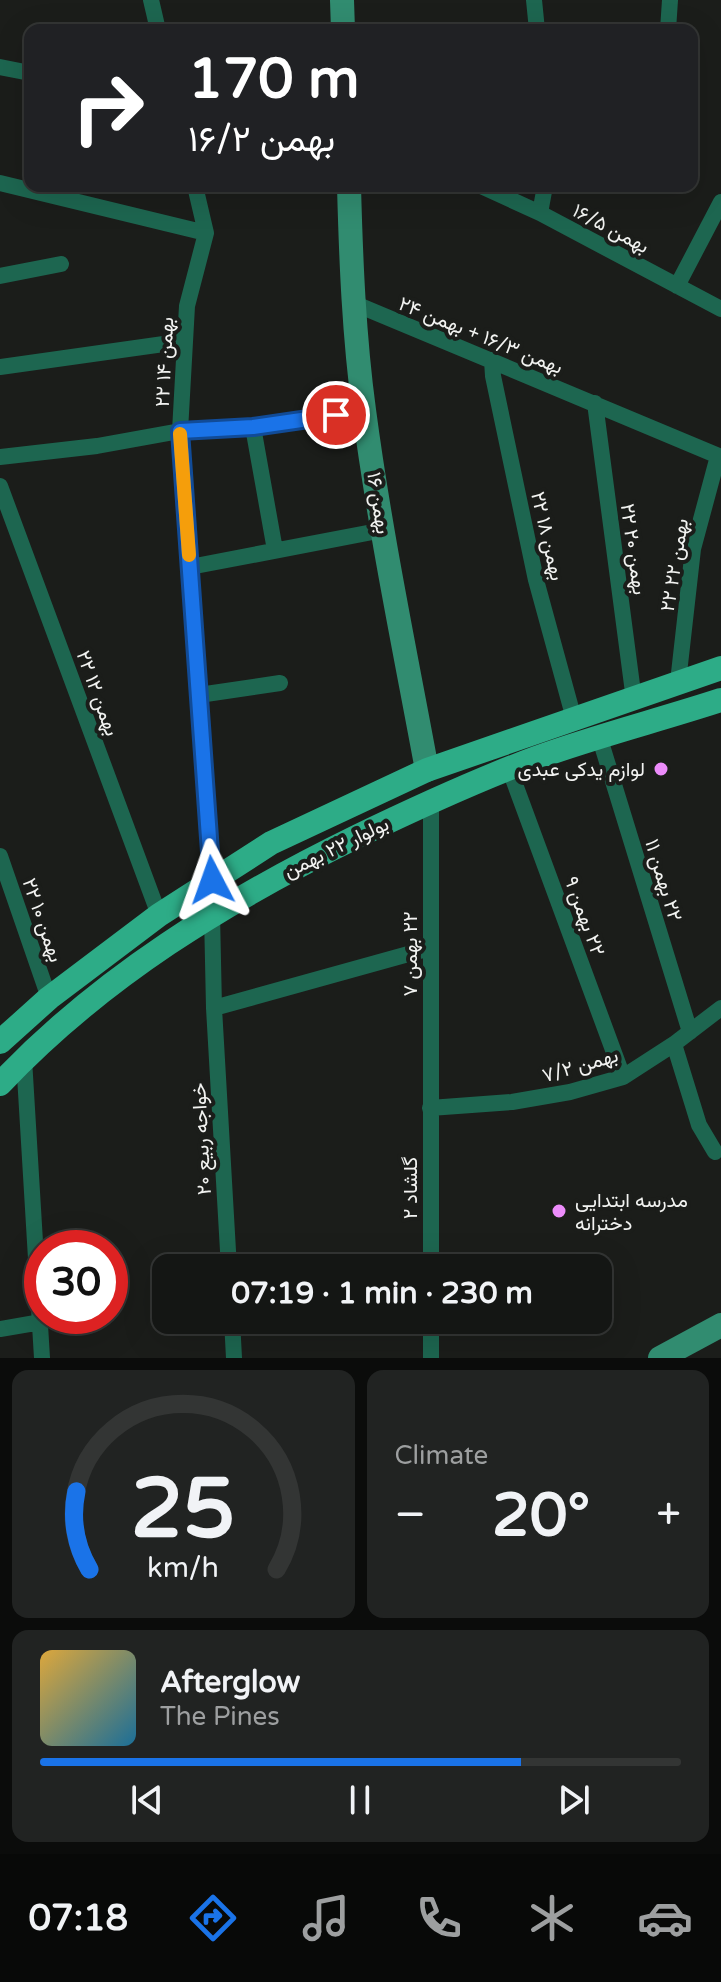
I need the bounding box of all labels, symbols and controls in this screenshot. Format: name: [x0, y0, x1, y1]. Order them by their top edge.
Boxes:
text: 170 m: [188, 46, 359, 113]
icon: right: [56, 56, 160, 160]
text: بهمن ۱۶/۲: [188, 118, 335, 161]
street label: بهمن ۱۶/۵: [568, 199, 653, 259]
street label: بهمن ۱۶/۳ + بهمن ۲۴: [395, 292, 566, 380]
street label: ۲۲ بهمن ۱۴: [151, 316, 179, 408]
pin: [302, 381, 370, 449]
icon: arrive: [314, 393, 358, 437]
street label: بهمن ۱۶: [361, 470, 395, 536]
street label: ۲۲ بهمن ۱۸: [525, 489, 569, 583]
street label: ۲۲ بهمن ۲۰: [615, 502, 651, 596]
street label: ۲۲ بهمن ۲۲: [656, 517, 694, 613]
street label: ۲۲ بهمن ۱۲: [71, 647, 124, 739]
place label: لوازم یدکی عبدی: [518, 758, 645, 782]
marker: لوازم یدکی عبدی: [652, 760, 670, 778]
street label: بولوار ۲۲ بهمن: [280, 812, 393, 884]
street label: ٢٢ بهمن ١١: [639, 836, 687, 924]
position arrow: [170, 838, 254, 922]
street label: ٢٢ بهمن ۹: [559, 873, 609, 959]
street label: ۲۲ بهمن ۱۰: [16, 875, 68, 966]
street label: ٢٢ بهمن ٧: [399, 912, 423, 996]
street label: بهمن ۷/۲: [539, 1044, 621, 1088]
street label: خواجه ربیع ۲۰: [187, 1082, 218, 1196]
street label: گلشاد ۲: [399, 1157, 423, 1219]
place label: مدرسه ابتدایی دخترانه: [575, 1189, 688, 1236]
marker: مدرسه ابتدایی دخترانه: [550, 1202, 568, 1220]
speed limit sign: 30: [24, 1230, 128, 1334]
text: 07:19 · 1 min · 230 m: [231, 1275, 533, 1312]
text: Climate: [395, 1440, 488, 1471]
text: 25: [131, 1460, 235, 1560]
text: 20°: [492, 1480, 590, 1552]
text: −: [395, 1489, 426, 1542]
text: +: [656, 1489, 681, 1542]
text: km/h: [147, 1551, 219, 1585]
text: Afterglow: [160, 1664, 300, 1701]
text: The Pines: [160, 1701, 280, 1732]
icon: previous: [125, 1778, 169, 1822]
icon: pause: [338, 1778, 382, 1822]
icon: next: [552, 1778, 596, 1822]
icon: directions: [185, 1890, 241, 1946]
icon: music: [298, 1890, 354, 1946]
icon: phone: [411, 1890, 467, 1946]
icon: climate: [524, 1890, 580, 1946]
icon: car: [637, 1890, 693, 1946]
text: 07:18: [28, 1897, 128, 1940]

